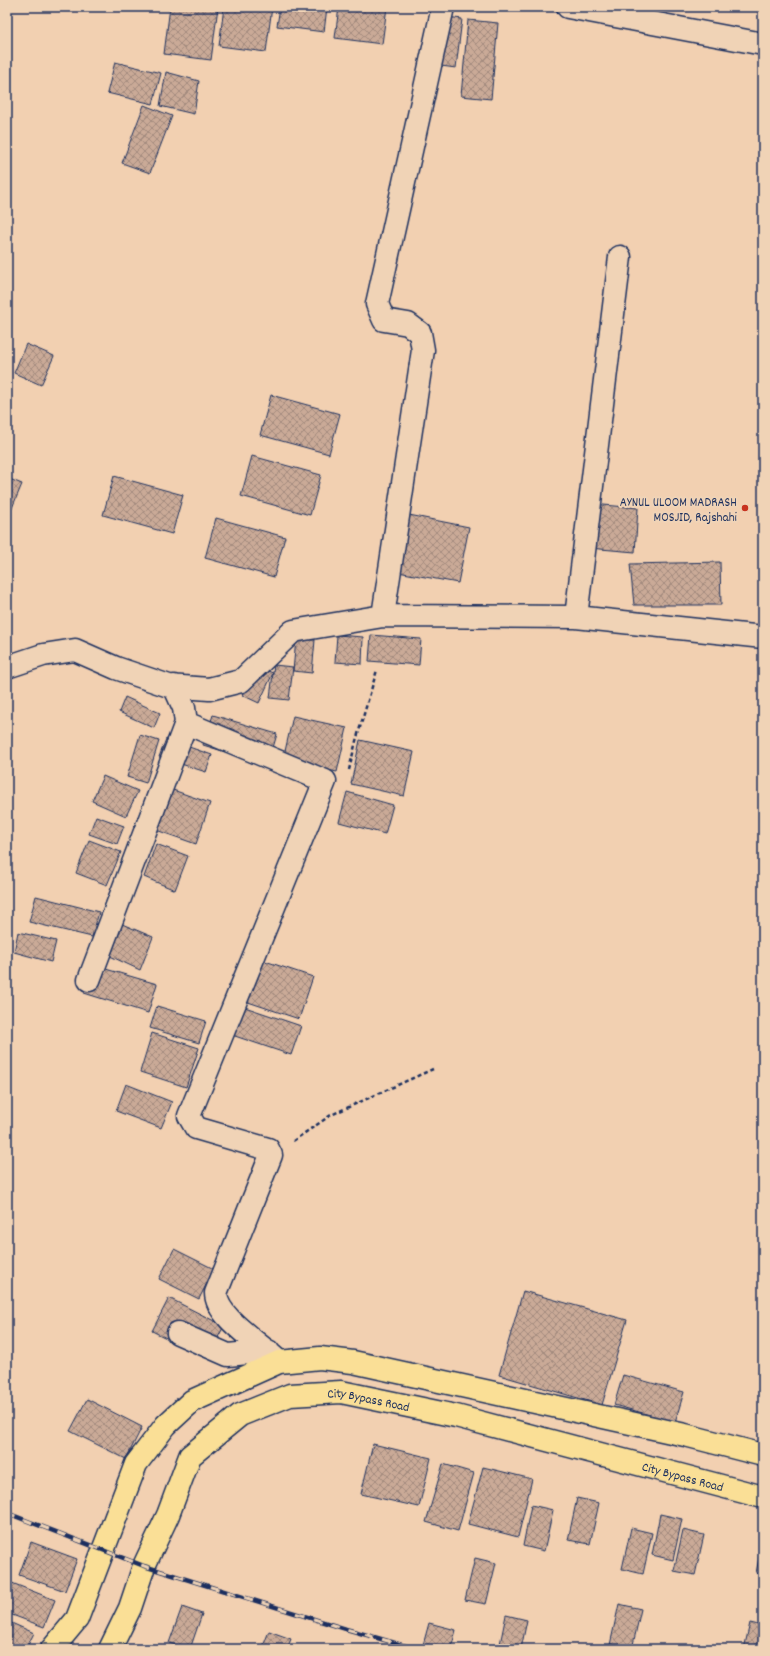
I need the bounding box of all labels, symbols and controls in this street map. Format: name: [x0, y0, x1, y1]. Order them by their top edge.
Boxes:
place label: AYNUL ULOOM MADRASH MOSJID, Rajshahi: [620, 494, 738, 528]
marker: AYNUL ULOOM MADRASH MOSJID, Rajshahi: [740, 503, 750, 513]
street label: City Bypass Road: [327, 1385, 411, 1418]
street label: City Bypass Road: [639, 1458, 725, 1498]

